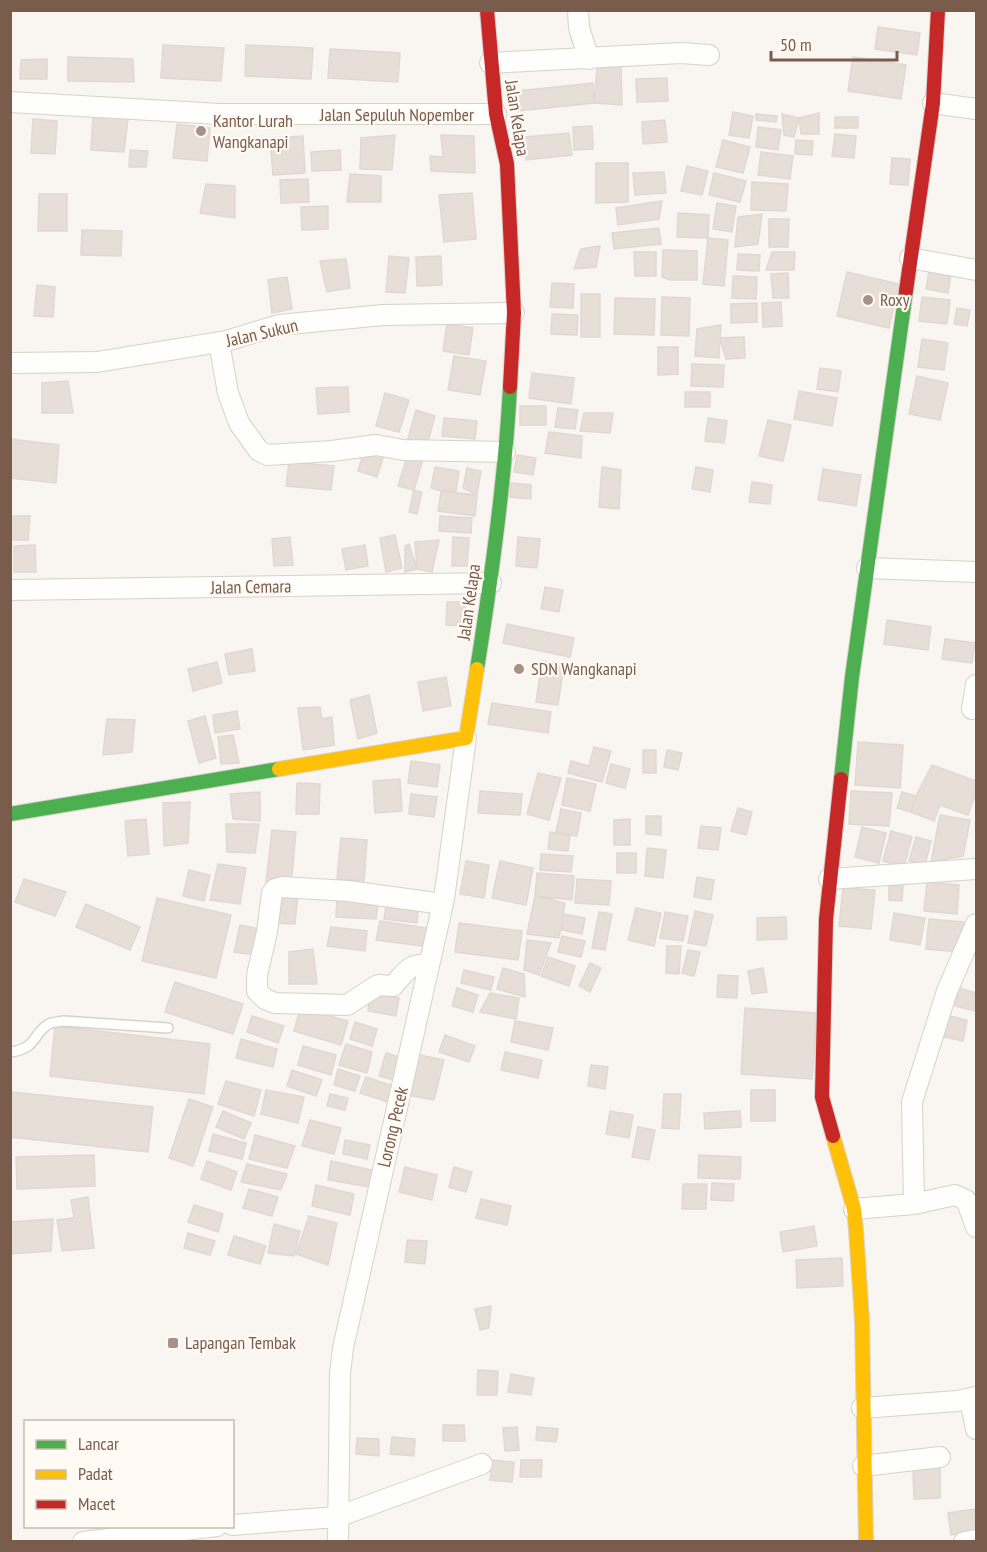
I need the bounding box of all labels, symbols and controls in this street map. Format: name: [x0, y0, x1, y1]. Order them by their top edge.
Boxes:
scale bar: [771, 24, 897, 62]
text: 50 m: [780, 33, 812, 56]
street label: Jalan Kelapa: [500, 77, 535, 158]
street label: Jalan Sepuluh Nopember: [319, 103, 474, 126]
place label: Kantor Lurah Wangkanapi: [213, 109, 293, 153]
marker: Kantor Lurah Wangkanapi: [194, 124, 208, 138]
place label: Roxy: [880, 288, 910, 311]
marker: Roxy: [861, 293, 875, 307]
street label: Jalan Sukun: [223, 313, 300, 352]
street label: Jalan Kelapa: [452, 562, 485, 642]
street label: Jalan Cemara: [209, 574, 292, 599]
place label: SDN Wangkanapi: [531, 657, 637, 680]
marker: SDN Wangkanapi: [512, 662, 526, 676]
street label: Lorong Pecek: [372, 1084, 413, 1169]
place label: Lapangan Tembak: [185, 1331, 296, 1354]
marker: Lapangan Tembak: [166, 1336, 180, 1350]
legend: [24, 1420, 234, 1528]
text: Lancar: [78, 1432, 119, 1455]
text: Padat: [78, 1462, 113, 1485]
text: Macet: [78, 1492, 115, 1515]

